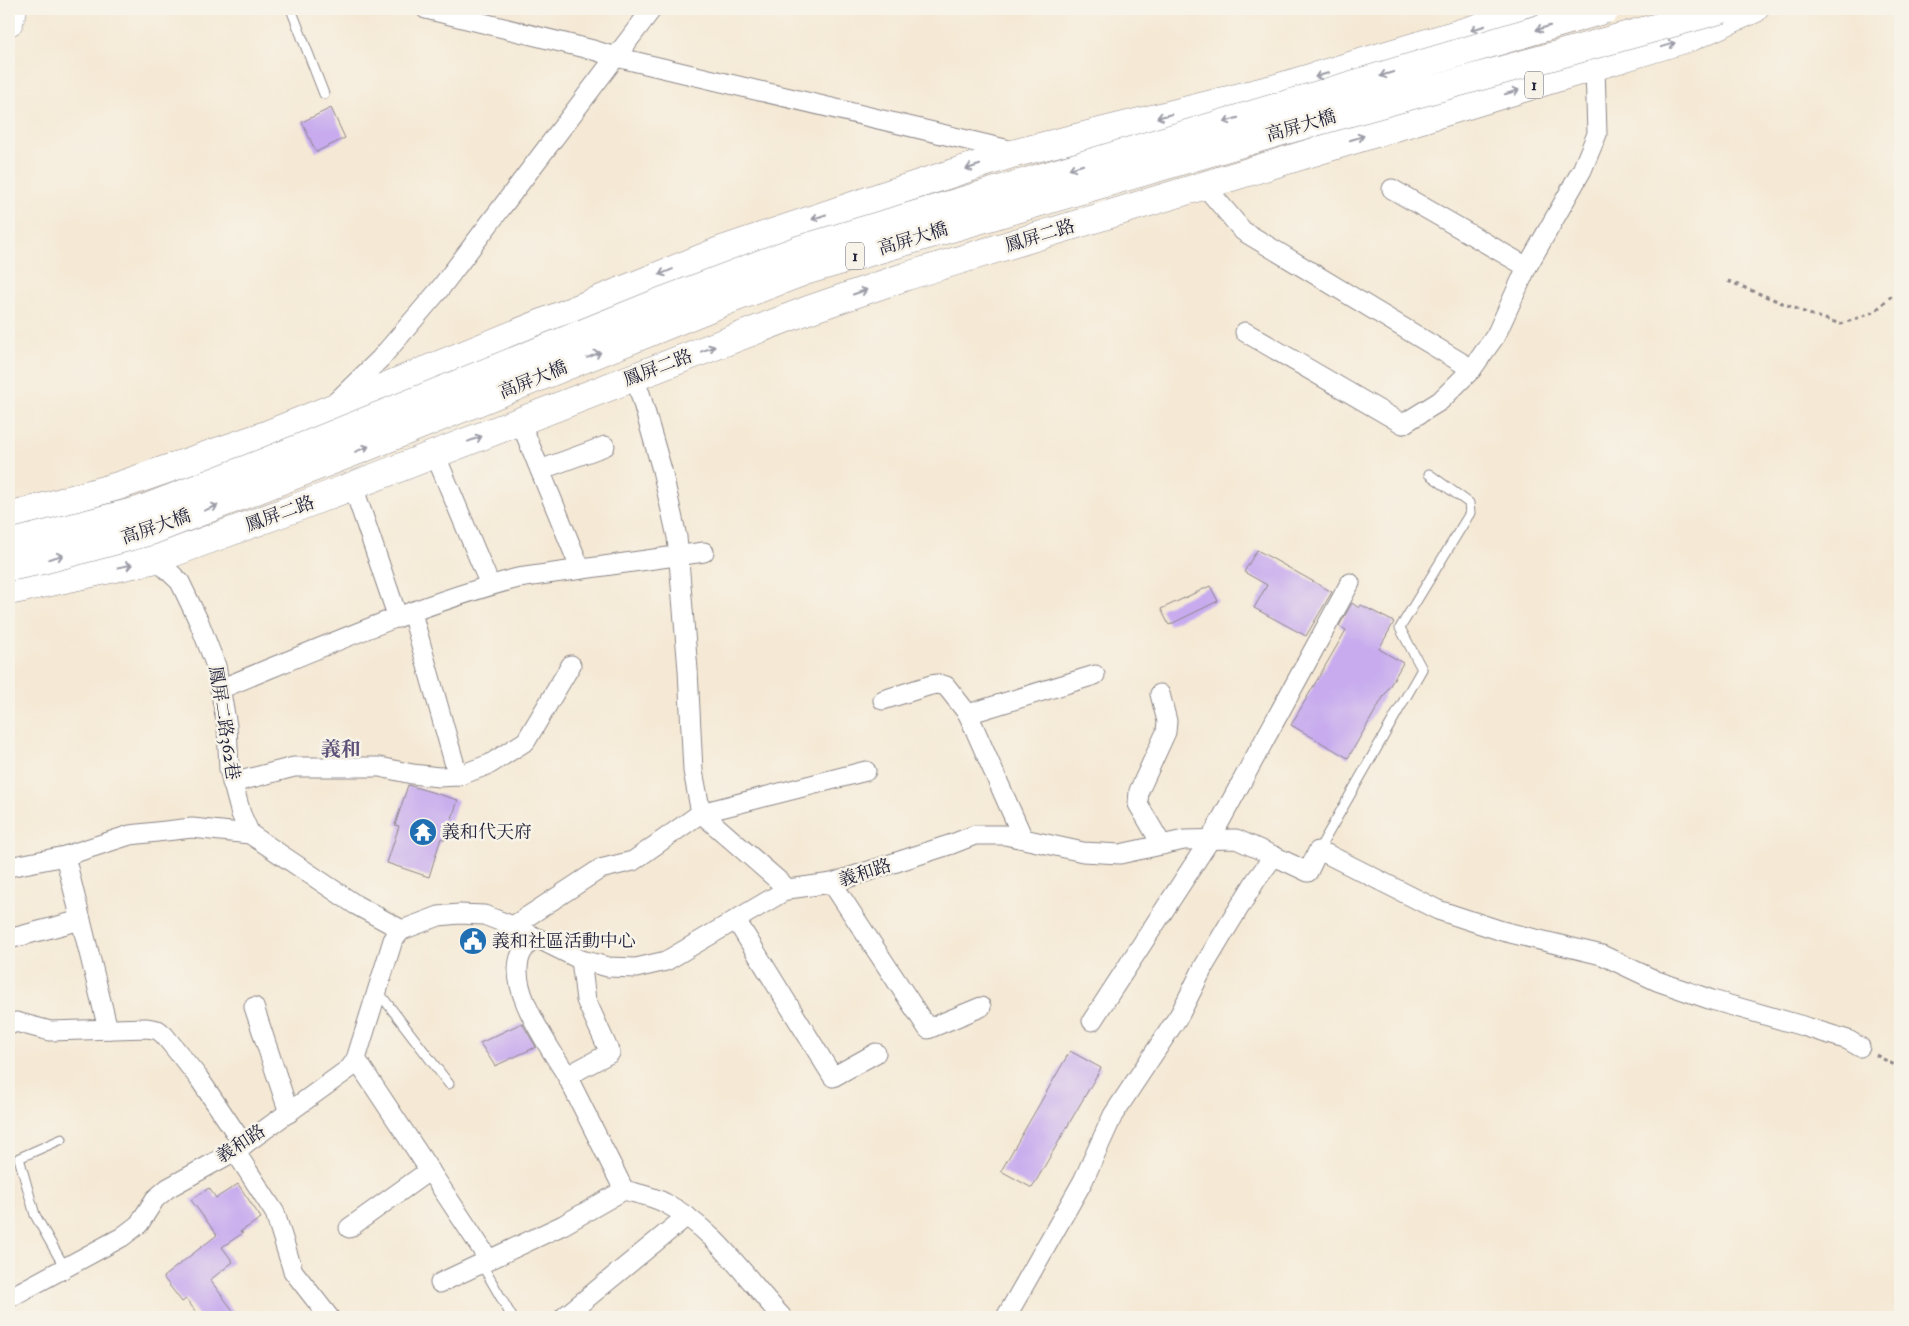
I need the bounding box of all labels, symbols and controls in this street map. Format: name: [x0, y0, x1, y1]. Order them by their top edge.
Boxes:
one-way arrow: [1470, 23, 1486, 33]
one-way arrow: [1535, 23, 1551, 33]
one-way arrow: [1659, 39, 1675, 49]
one-way arrow: [1380, 69, 1396, 79]
one-way arrow: [1314, 70, 1330, 80]
road number: 1: [1525, 72, 1543, 98]
one-way arrow: [1504, 86, 1520, 96]
street label: 高屏大橋: [1263, 105, 1339, 147]
one-way arrow: [1157, 112, 1173, 121]
one-way arrow: [1224, 116, 1240, 126]
one-way arrow: [1348, 133, 1364, 143]
one-way arrow: [966, 162, 982, 172]
one-way arrow: [1068, 162, 1084, 172]
one-way arrow: [812, 213, 827, 222]
street label: 鳳屏二路: [1002, 214, 1078, 258]
street label: 高屏大橋: [875, 217, 951, 261]
road number: 1: [846, 242, 864, 270]
one-way arrow: [659, 268, 674, 277]
one-way arrow: [852, 287, 868, 297]
street label: 鳳屏二路: [620, 344, 696, 392]
one-way arrow: [700, 344, 715, 353]
one-way arrow: [586, 349, 601, 359]
street label: 高屏大橋: [495, 356, 571, 404]
one-way arrow: [467, 434, 482, 443]
one-way arrow: [354, 444, 370, 453]
street label: 鳳屏二路: [242, 491, 318, 537]
one-way arrow: [203, 502, 218, 512]
street label: 高屏大橋: [118, 504, 194, 550]
one-way arrow: [48, 551, 64, 561]
one-way arrow: [116, 560, 132, 570]
street label: 鳳屏二路362巷: [204, 664, 244, 782]
district label: 義和: [321, 737, 361, 762]
temple icon: 義和代天府: [408, 817, 438, 847]
place label: 義和代天府: [442, 821, 532, 844]
street label: 義和路: [836, 854, 894, 892]
public building icon: 義和社區活動中心: [458, 926, 488, 956]
place label: 義和社區活動中心: [492, 930, 636, 953]
street label: 義和路: [212, 1120, 270, 1168]

